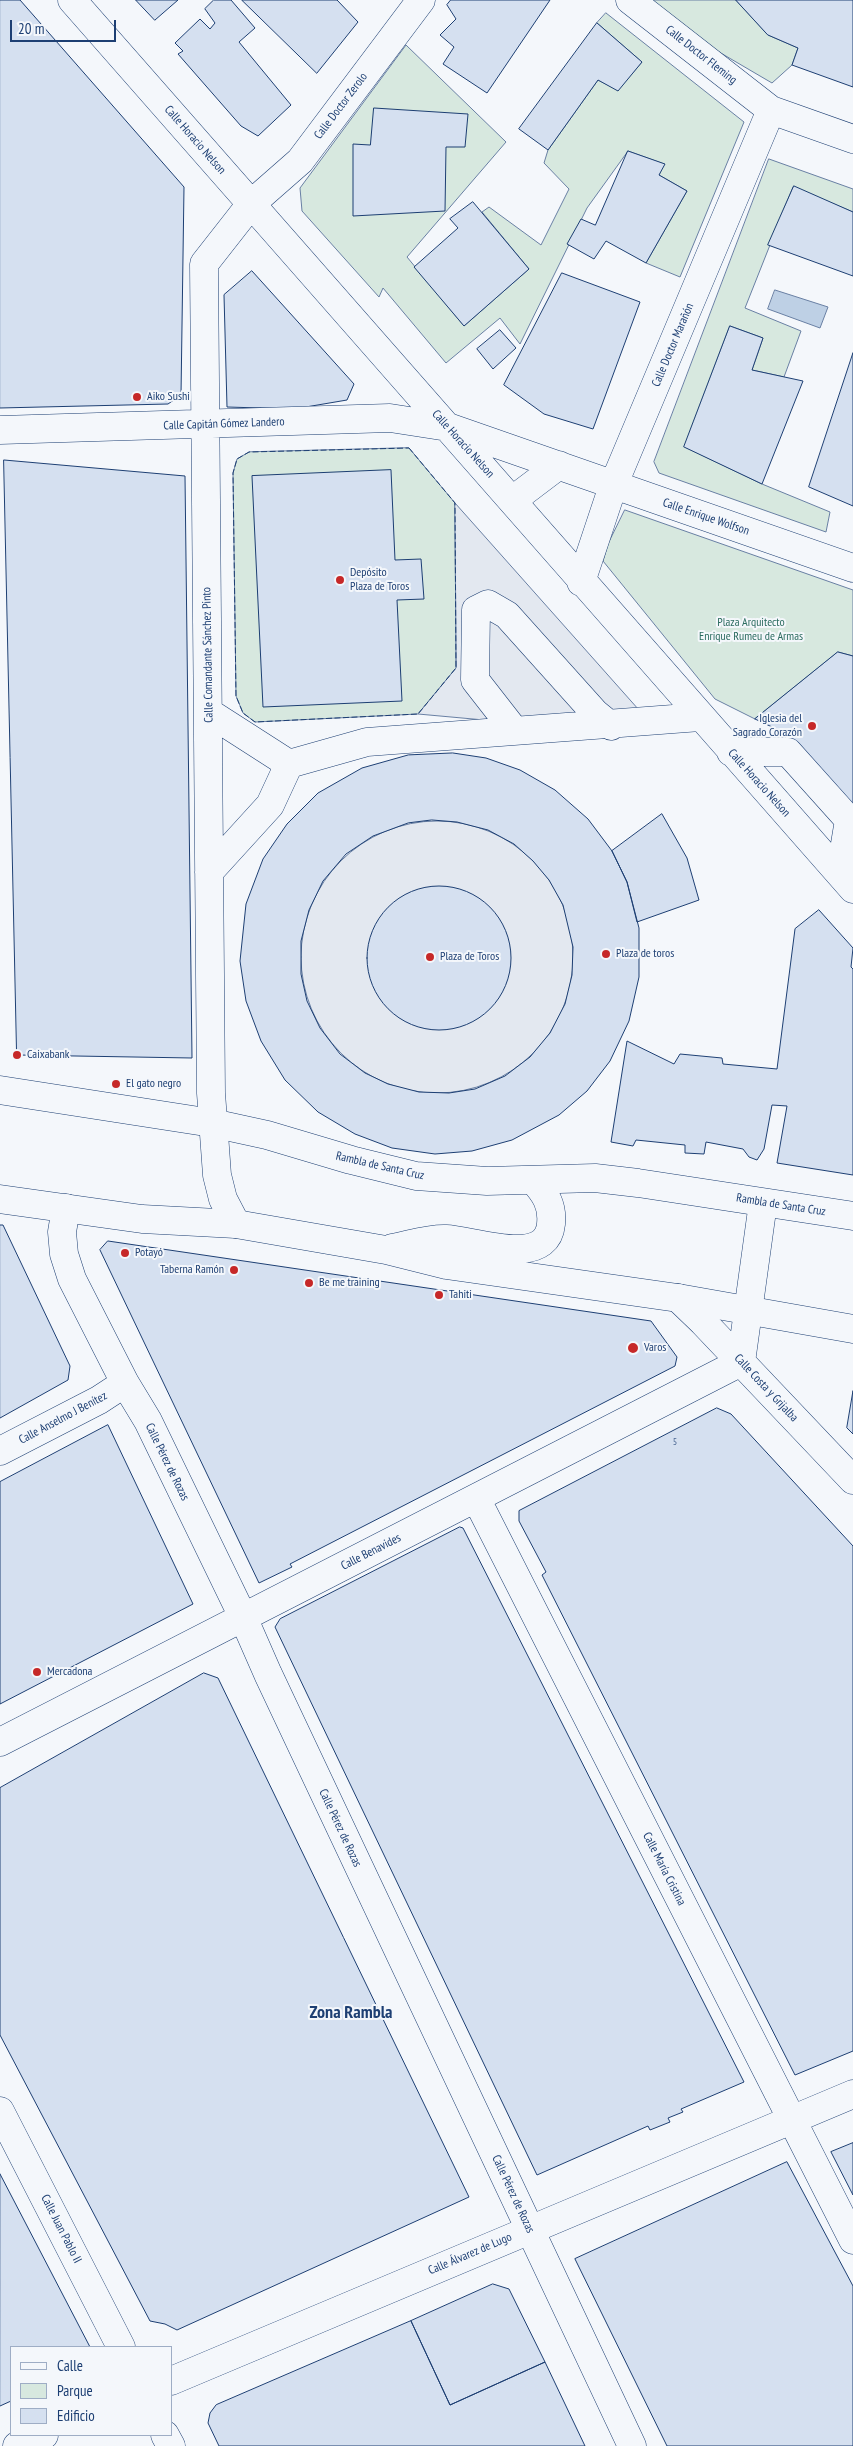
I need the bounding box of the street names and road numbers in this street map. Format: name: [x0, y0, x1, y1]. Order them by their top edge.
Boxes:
street label: Calle Doctor Fleming: [662, 23, 740, 87]
street label: Calle Doctor Zerolo: [311, 70, 371, 142]
street label: Calle Horacio Nelson: [161, 103, 229, 177]
street label: Calle Doctor Marañón: [649, 301, 697, 389]
street label: Calle Horacio Nelson: [429, 407, 497, 481]
street label: Calle Capitán Gómez Landero: [163, 415, 285, 433]
street label: Calle Enrique Wolfson: [661, 495, 751, 539]
street label: Calle Comandante Sánchez Pinto: [200, 587, 216, 723]
street label: Calle Horacio Nelson: [725, 746, 793, 820]
street label: Rambla de Santa Cruz: [334, 1149, 426, 1183]
street label: Rambla de Santa Cruz: [735, 1191, 827, 1219]
street label: Calle Costa y Grijalba: [731, 1351, 801, 1425]
street label: Calle Anselmo J Benítez: [16, 1389, 110, 1447]
street label: Calle Pérez de Rozas: [142, 1421, 192, 1503]
street label: Calle Benavides: [339, 1531, 403, 1573]
street label: Calle Pérez de Rozas: [316, 1787, 364, 1869]
street label: Calle María Cristina: [639, 1830, 689, 1908]
street label: Calle Pérez de Rozas: [489, 2153, 537, 2235]
street label: Calle Juan Pablo II: [38, 2192, 84, 2266]
street label: Calle Álvarez de Lugo: [426, 2230, 514, 2278]

